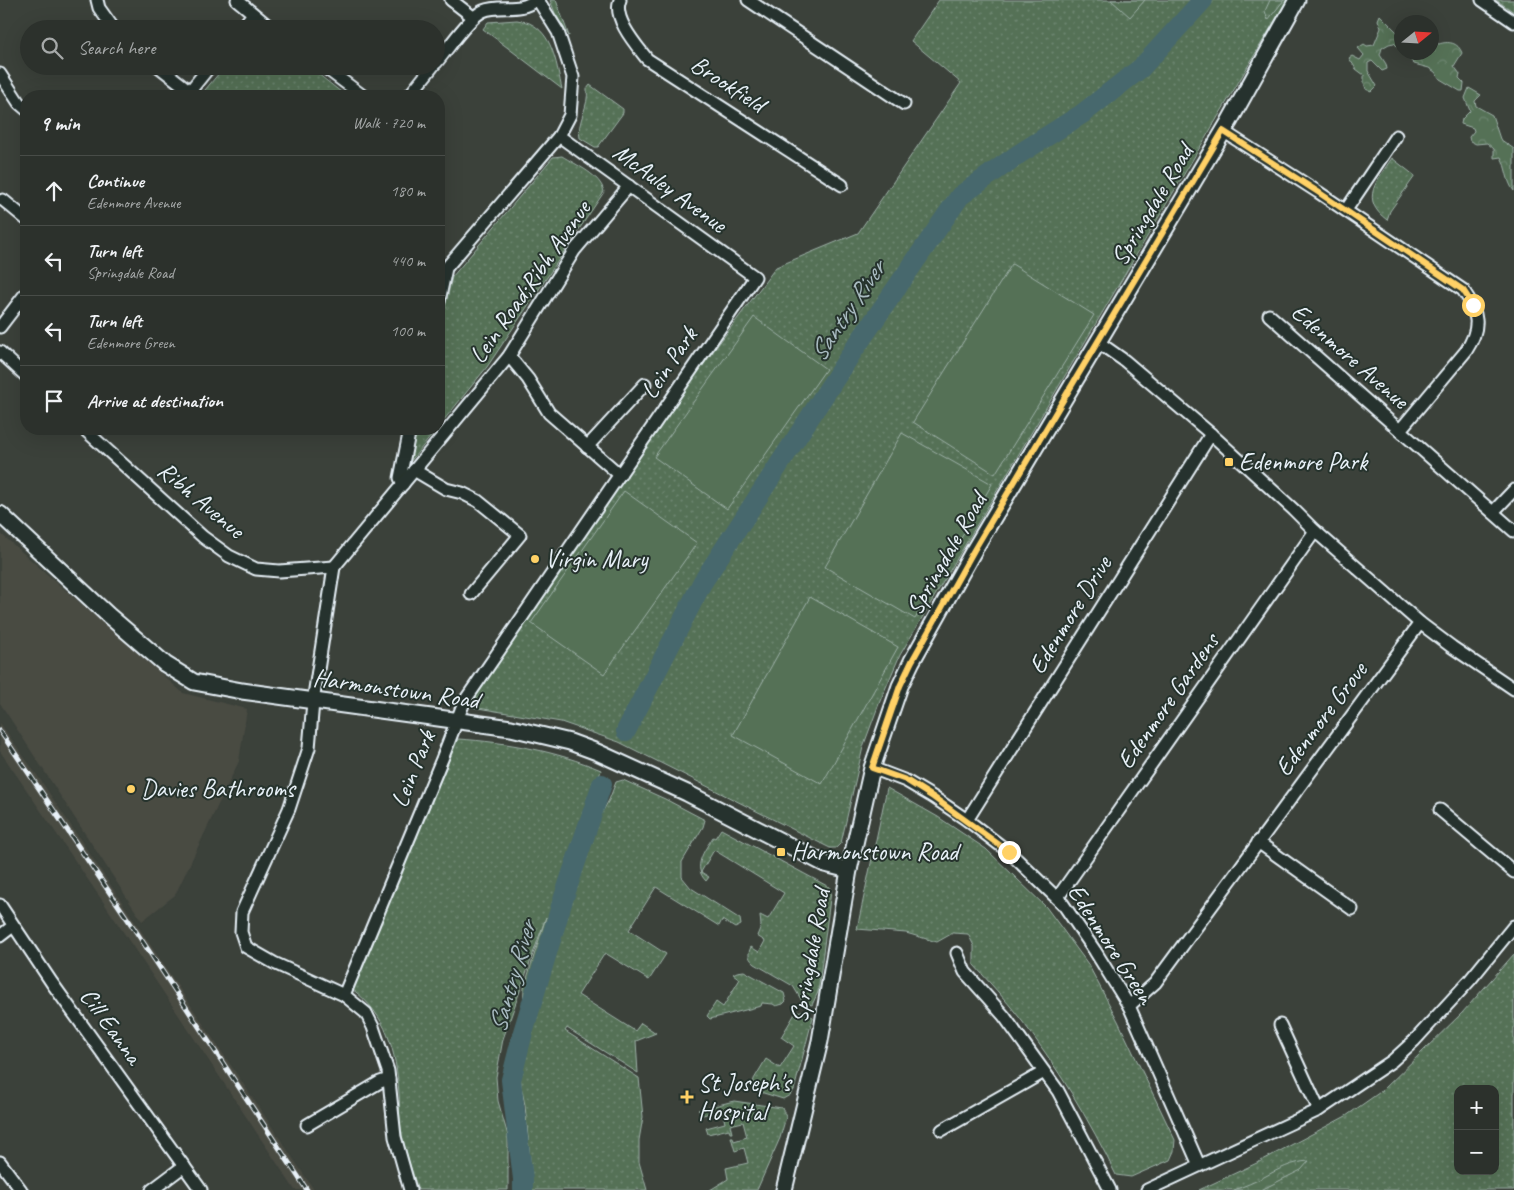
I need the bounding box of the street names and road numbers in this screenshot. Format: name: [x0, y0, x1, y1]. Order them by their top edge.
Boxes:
street label: Brookfield: [685, 48, 775, 122]
street label: Springdale Road: [1103, 135, 1203, 271]
street label: McAuley Avenue: [607, 136, 735, 241]
street label: Lein Road;Ribh Avenue: [462, 193, 599, 370]
street label: Edenmore Avenue: [1284, 296, 1417, 417]
street label: Lein Park: [633, 319, 706, 405]
street label: Ribh Avenue: [151, 454, 253, 547]
street label: Springdale Road: [898, 484, 996, 621]
street label: Edenmore Drive: [1021, 549, 1120, 680]
street label: Edenmore Gardens: [1110, 625, 1228, 775]
street label: Edenmore Grove: [1268, 654, 1375, 782]
street label: Harmonstown Road: [311, 662, 485, 717]
street label: Lein Park: [383, 724, 443, 812]
street label: Edenmore Green: [1060, 878, 1163, 1012]
street label: Springdale Road: [782, 882, 838, 1026]
street label: Cill Eanna: [72, 981, 151, 1073]

